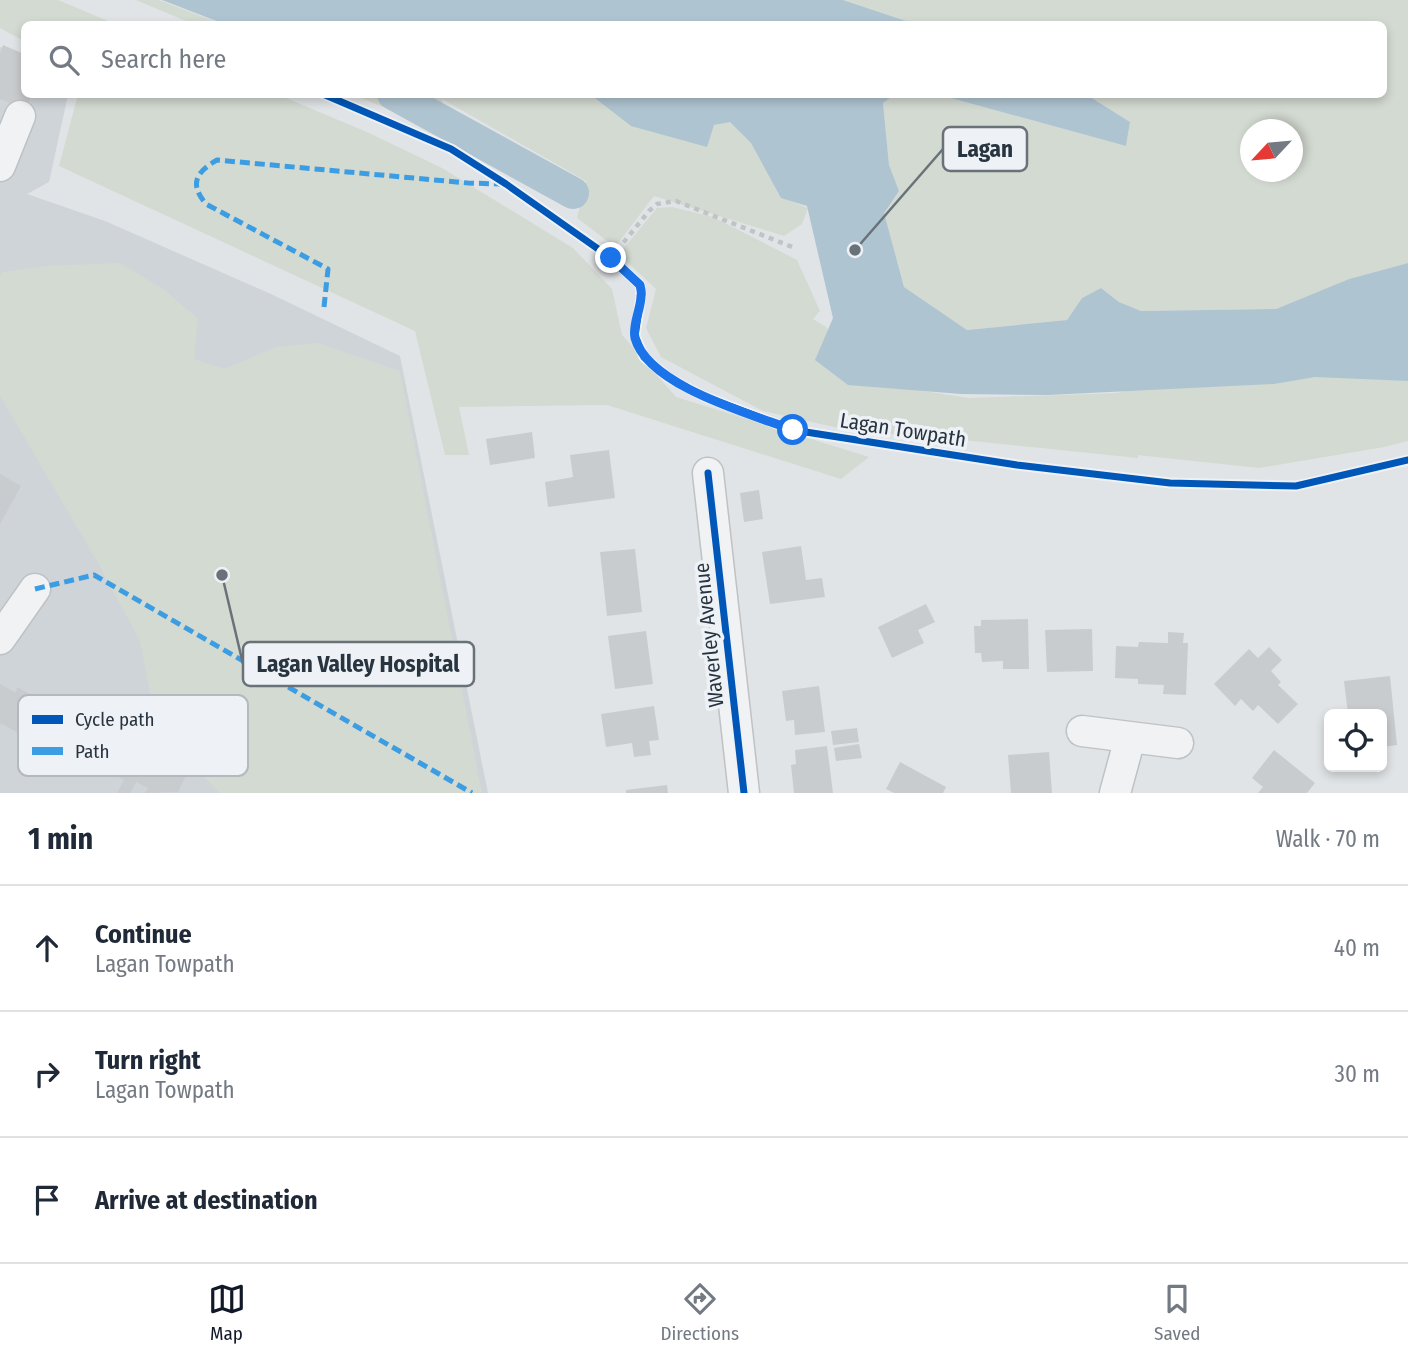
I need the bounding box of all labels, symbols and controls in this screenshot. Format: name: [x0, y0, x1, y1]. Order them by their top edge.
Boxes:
search box: [21, 21, 1387, 98]
icon: search: [45, 41, 83, 79]
text: Search here: [101, 44, 226, 75]
north arrow: [1240, 119, 1303, 182]
callout: Lagan: [943, 127, 1027, 171]
text: Lagan: [957, 135, 1013, 163]
route end: [595, 242, 626, 273]
street label: Lagan Towpath: [838, 407, 968, 453]
route start: [777, 414, 808, 445]
street label: Waverley Avenue: [688, 561, 730, 709]
callout: Lagan Valley Hospital: [243, 642, 474, 686]
text: Lagan Valley Hospital: [257, 650, 460, 678]
legend: [18, 695, 248, 776]
text: Cycle path: [75, 708, 154, 731]
map controls: [1324, 709, 1387, 772]
button: locate: [1324, 709, 1387, 772]
text: Path: [75, 740, 110, 763]
text: 1 min: [28, 821, 93, 857]
text: Walk · 70 m: [1276, 825, 1380, 853]
text: Continue: [95, 919, 192, 950]
icon: ahead: [28, 929, 66, 967]
text: 40 m: [1334, 934, 1380, 962]
text: Lagan Towpath: [95, 950, 235, 978]
text: Turn right: [95, 1045, 201, 1076]
icon: right: [28, 1055, 66, 1093]
text: 30 m: [1335, 1060, 1380, 1088]
text: Lagan Towpath: [95, 1076, 235, 1104]
icon: arrive: [28, 1181, 66, 1219]
text: Arrive at destination: [95, 1185, 318, 1216]
tab: Map: [208, 1280, 246, 1345]
tab: Directions: [661, 1280, 739, 1345]
tab: Saved: [1154, 1280, 1200, 1345]

